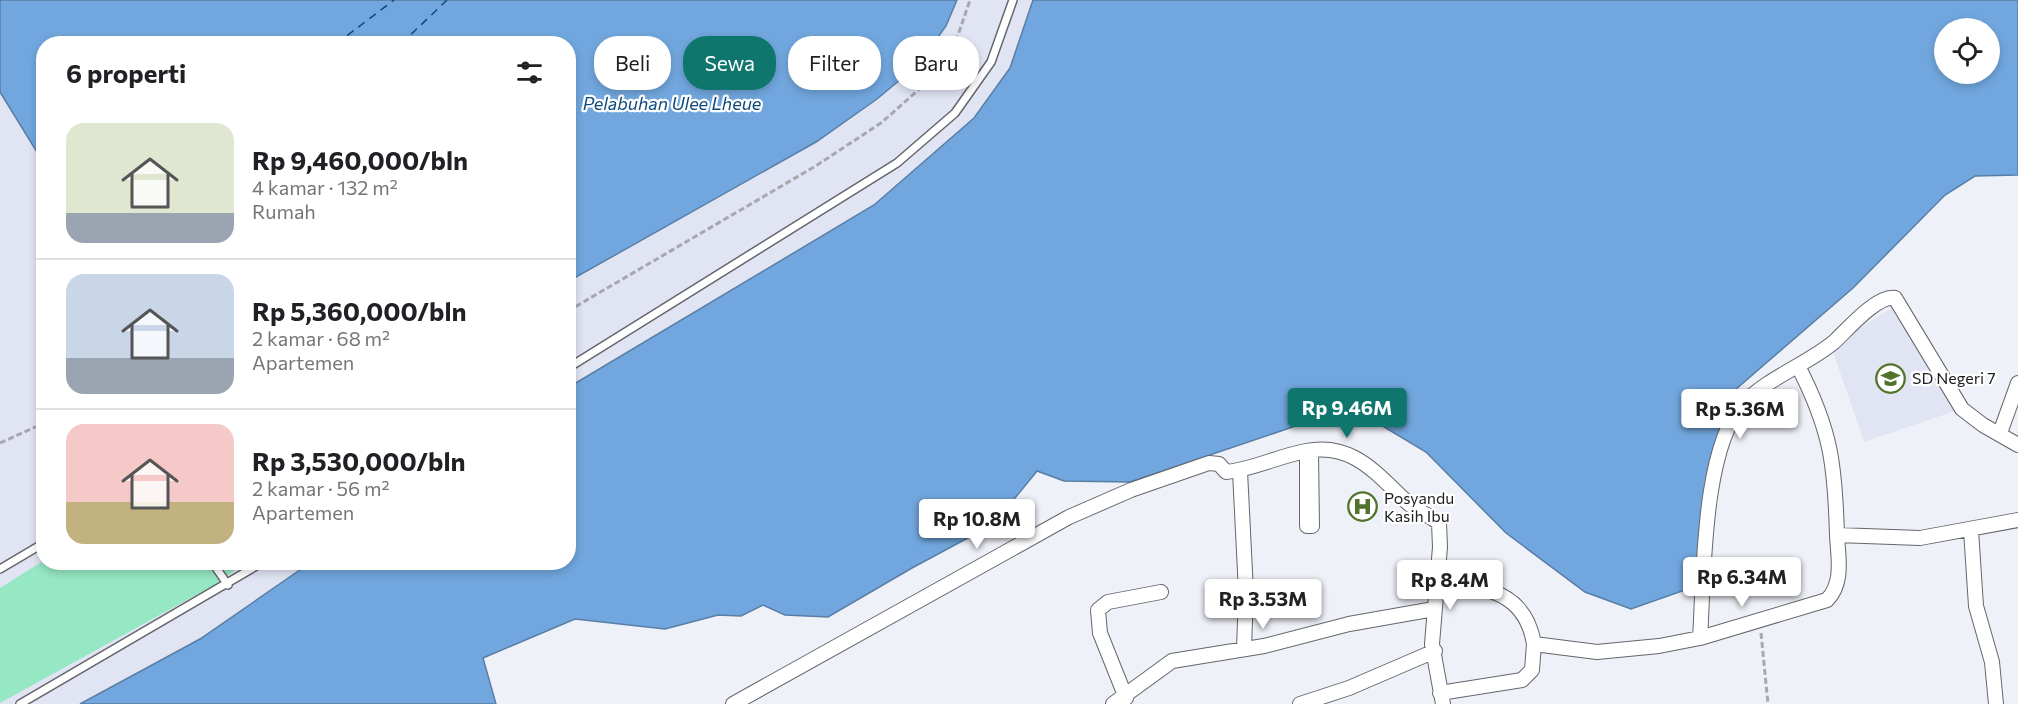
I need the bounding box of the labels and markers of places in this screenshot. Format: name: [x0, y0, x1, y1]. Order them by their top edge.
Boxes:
school or university icon: SD Negeri 7: [1875, 362, 1907, 394]
place label: SD Negeri 7: [1912, 368, 1996, 387]
pin: Rp 9.46M: [1285, 388, 1409, 439]
pin: Rp 5.36M: [1678, 389, 1802, 440]
place label: Posyandu Kasih Ibu: [1384, 488, 1454, 525]
hospital icon: Posyandu Kasih Ibu: [1347, 491, 1379, 523]
pin: Rp 10.8M: [915, 499, 1039, 550]
pin: Rp 6.34M: [1680, 557, 1804, 608]
pin: Rp 8.4M: [1395, 560, 1505, 611]
pin: Rp 3.53M: [1201, 579, 1325, 630]

